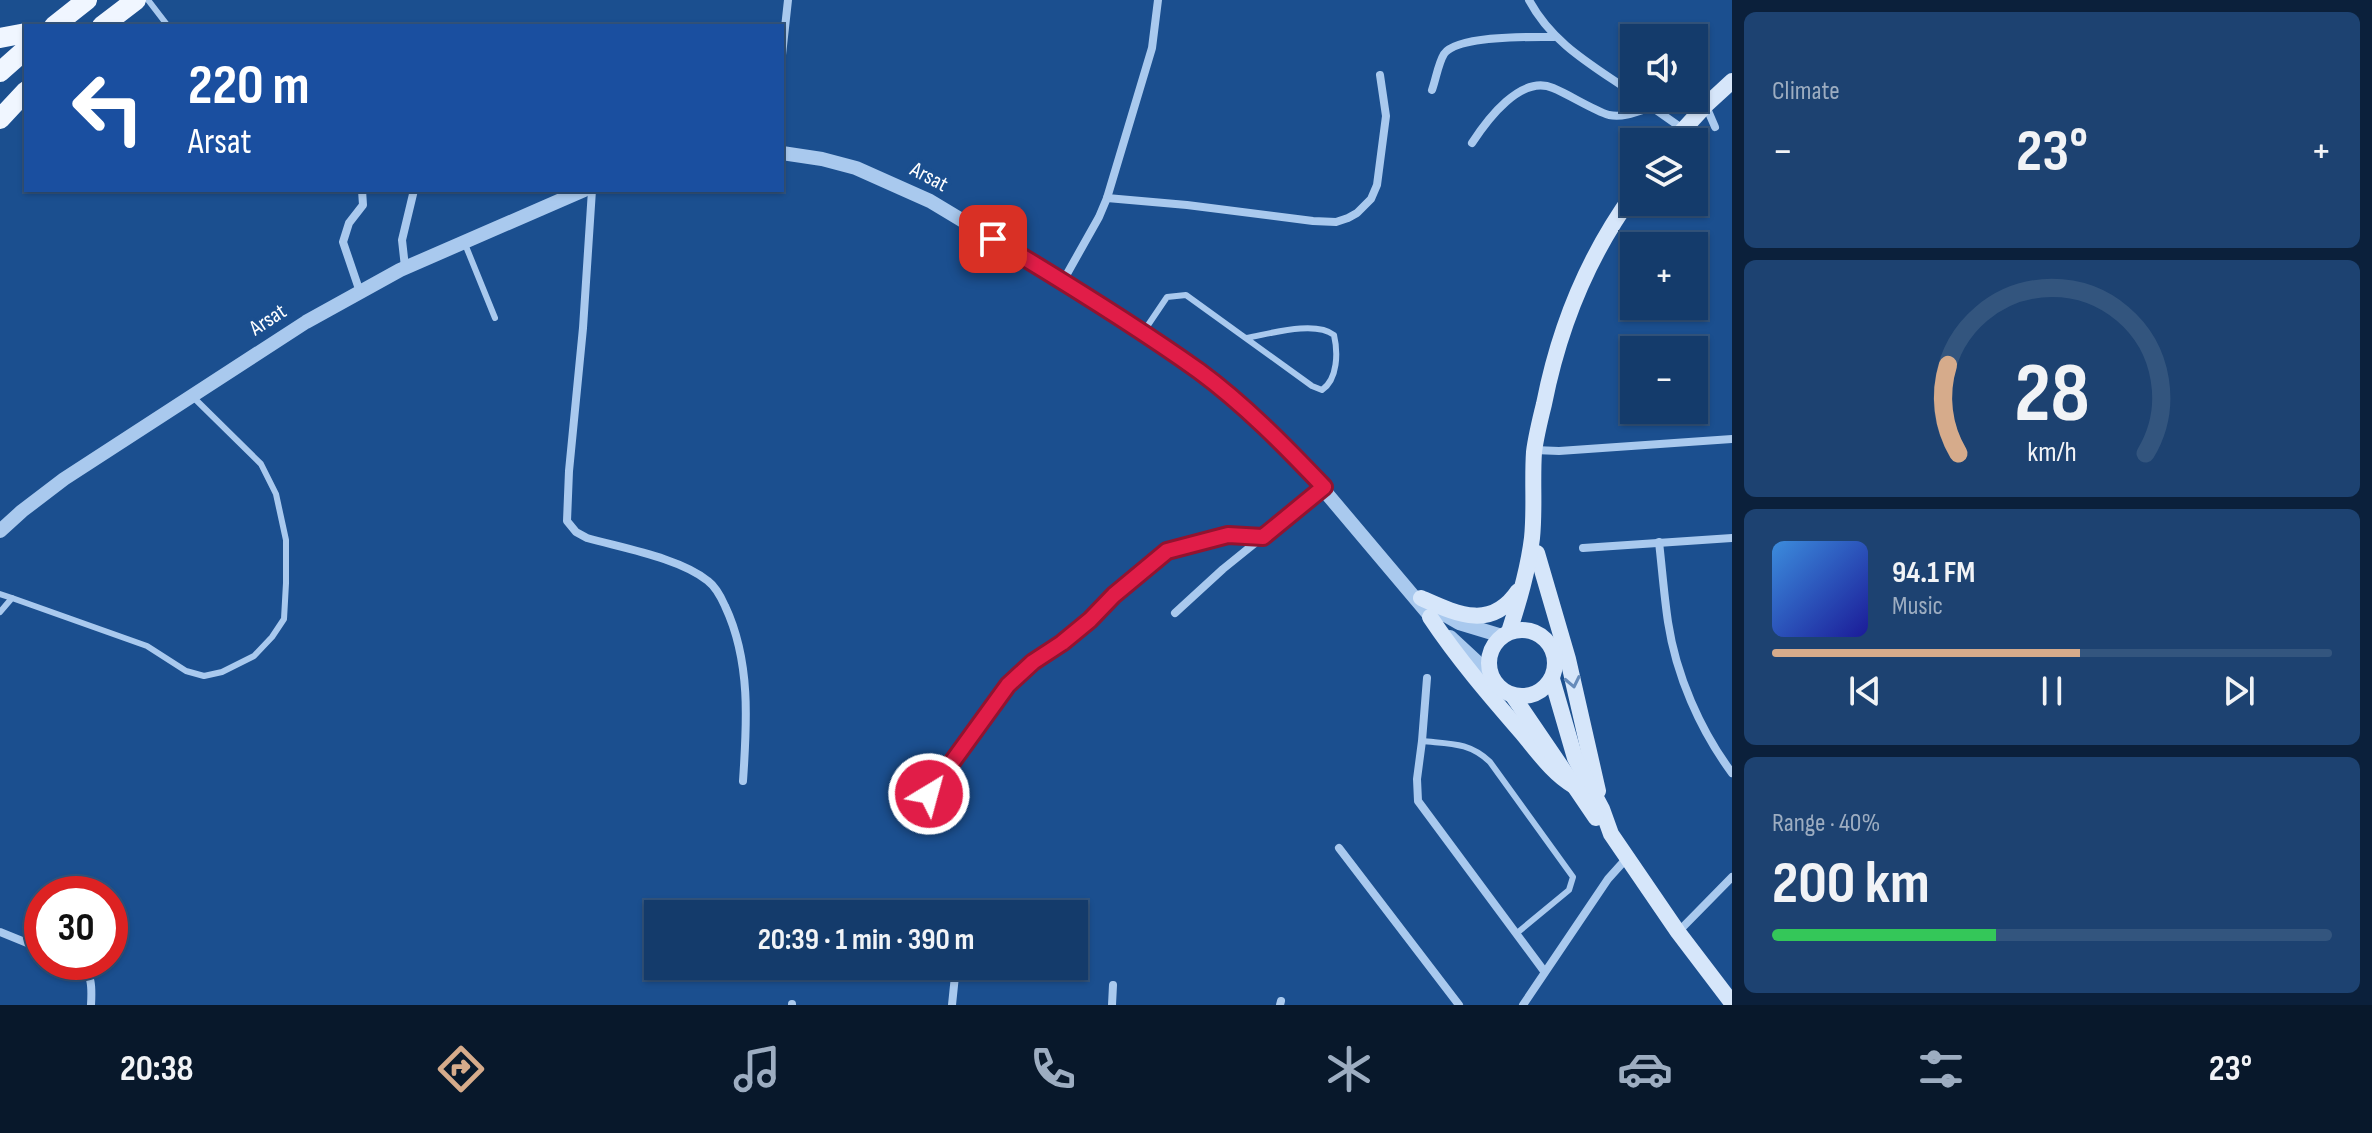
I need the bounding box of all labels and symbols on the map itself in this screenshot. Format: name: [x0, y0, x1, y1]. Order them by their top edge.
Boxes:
street label: Arsat: [905, 156, 953, 198]
pin: [959, 205, 1027, 273]
street label: Arsat: [244, 298, 292, 342]
one-way arrow: [1564, 675, 1581, 688]
position arrow: [887, 752, 971, 836]
speed limit sign: 30: [24, 876, 128, 980]

